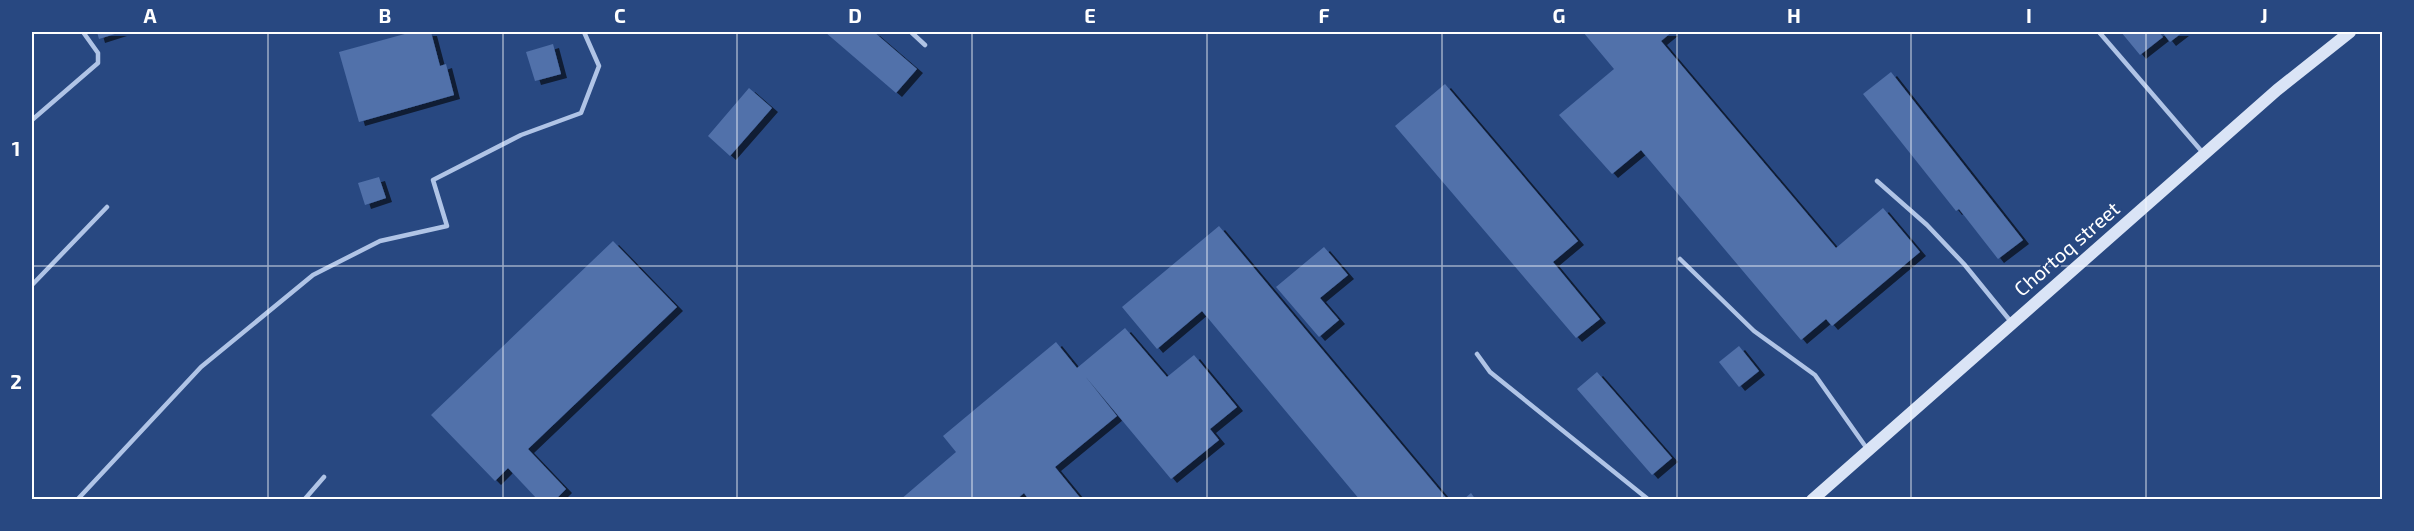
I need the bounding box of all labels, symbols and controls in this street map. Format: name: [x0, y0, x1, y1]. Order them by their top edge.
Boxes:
text: A: [143, 3, 157, 27]
text: B: [379, 3, 391, 27]
text: C: [614, 3, 626, 27]
text: D: [848, 3, 862, 27]
text: E: [1084, 3, 1096, 27]
text: F: [1318, 3, 1330, 27]
text: G: [1553, 3, 1565, 27]
text: H: [1787, 3, 1801, 27]
text: I: [2026, 3, 2032, 27]
text: J: [2260, 3, 2268, 27]
text: 1: [12, 136, 20, 160]
street label: Chortoq street: [2009, 196, 2124, 301]
text: 2: [10, 369, 22, 393]

